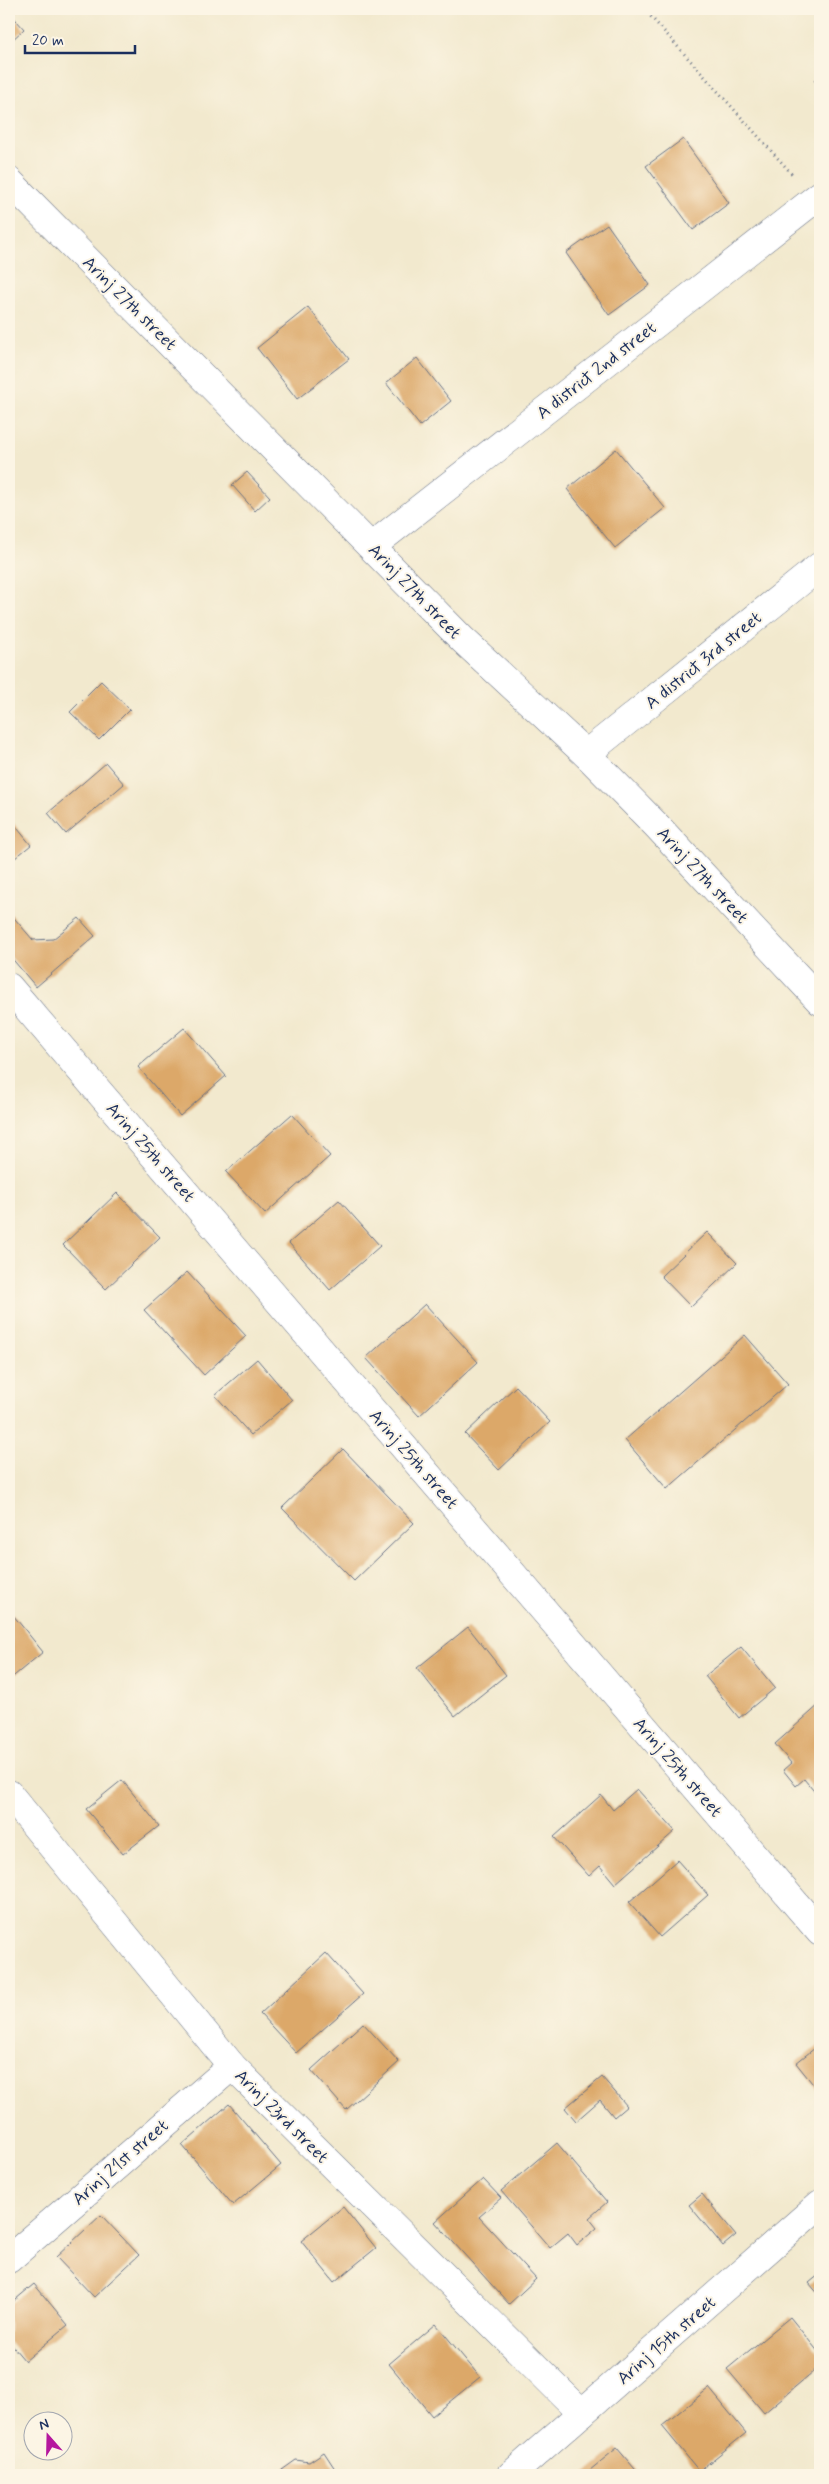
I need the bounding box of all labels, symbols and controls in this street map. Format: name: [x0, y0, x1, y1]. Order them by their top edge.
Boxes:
scale bar: [25, 22, 135, 54]
text: 20 m: [32, 31, 64, 51]
street label: Arinj 27th street: [77, 251, 182, 356]
street label: A district 2nd street: [532, 316, 662, 425]
street label: Arinj 27th street: [363, 539, 466, 645]
street label: A district 3rd street: [640, 606, 767, 715]
street label: Arinj 27th street: [651, 822, 754, 929]
street label: Arinj 25th street: [100, 1098, 200, 1208]
street label: Arinj 25th street: [363, 1405, 463, 1515]
street label: Arinj 25th street: [627, 1713, 727, 1823]
street label: Arinj 23rd street: [229, 2064, 334, 2169]
street label: Arinj 21st street: [67, 2114, 174, 2211]
street label: Arinj 15th street: [612, 2291, 721, 2390]
north arrow: [22, 2412, 72, 2462]
text: N: [36, 2415, 51, 2435]

